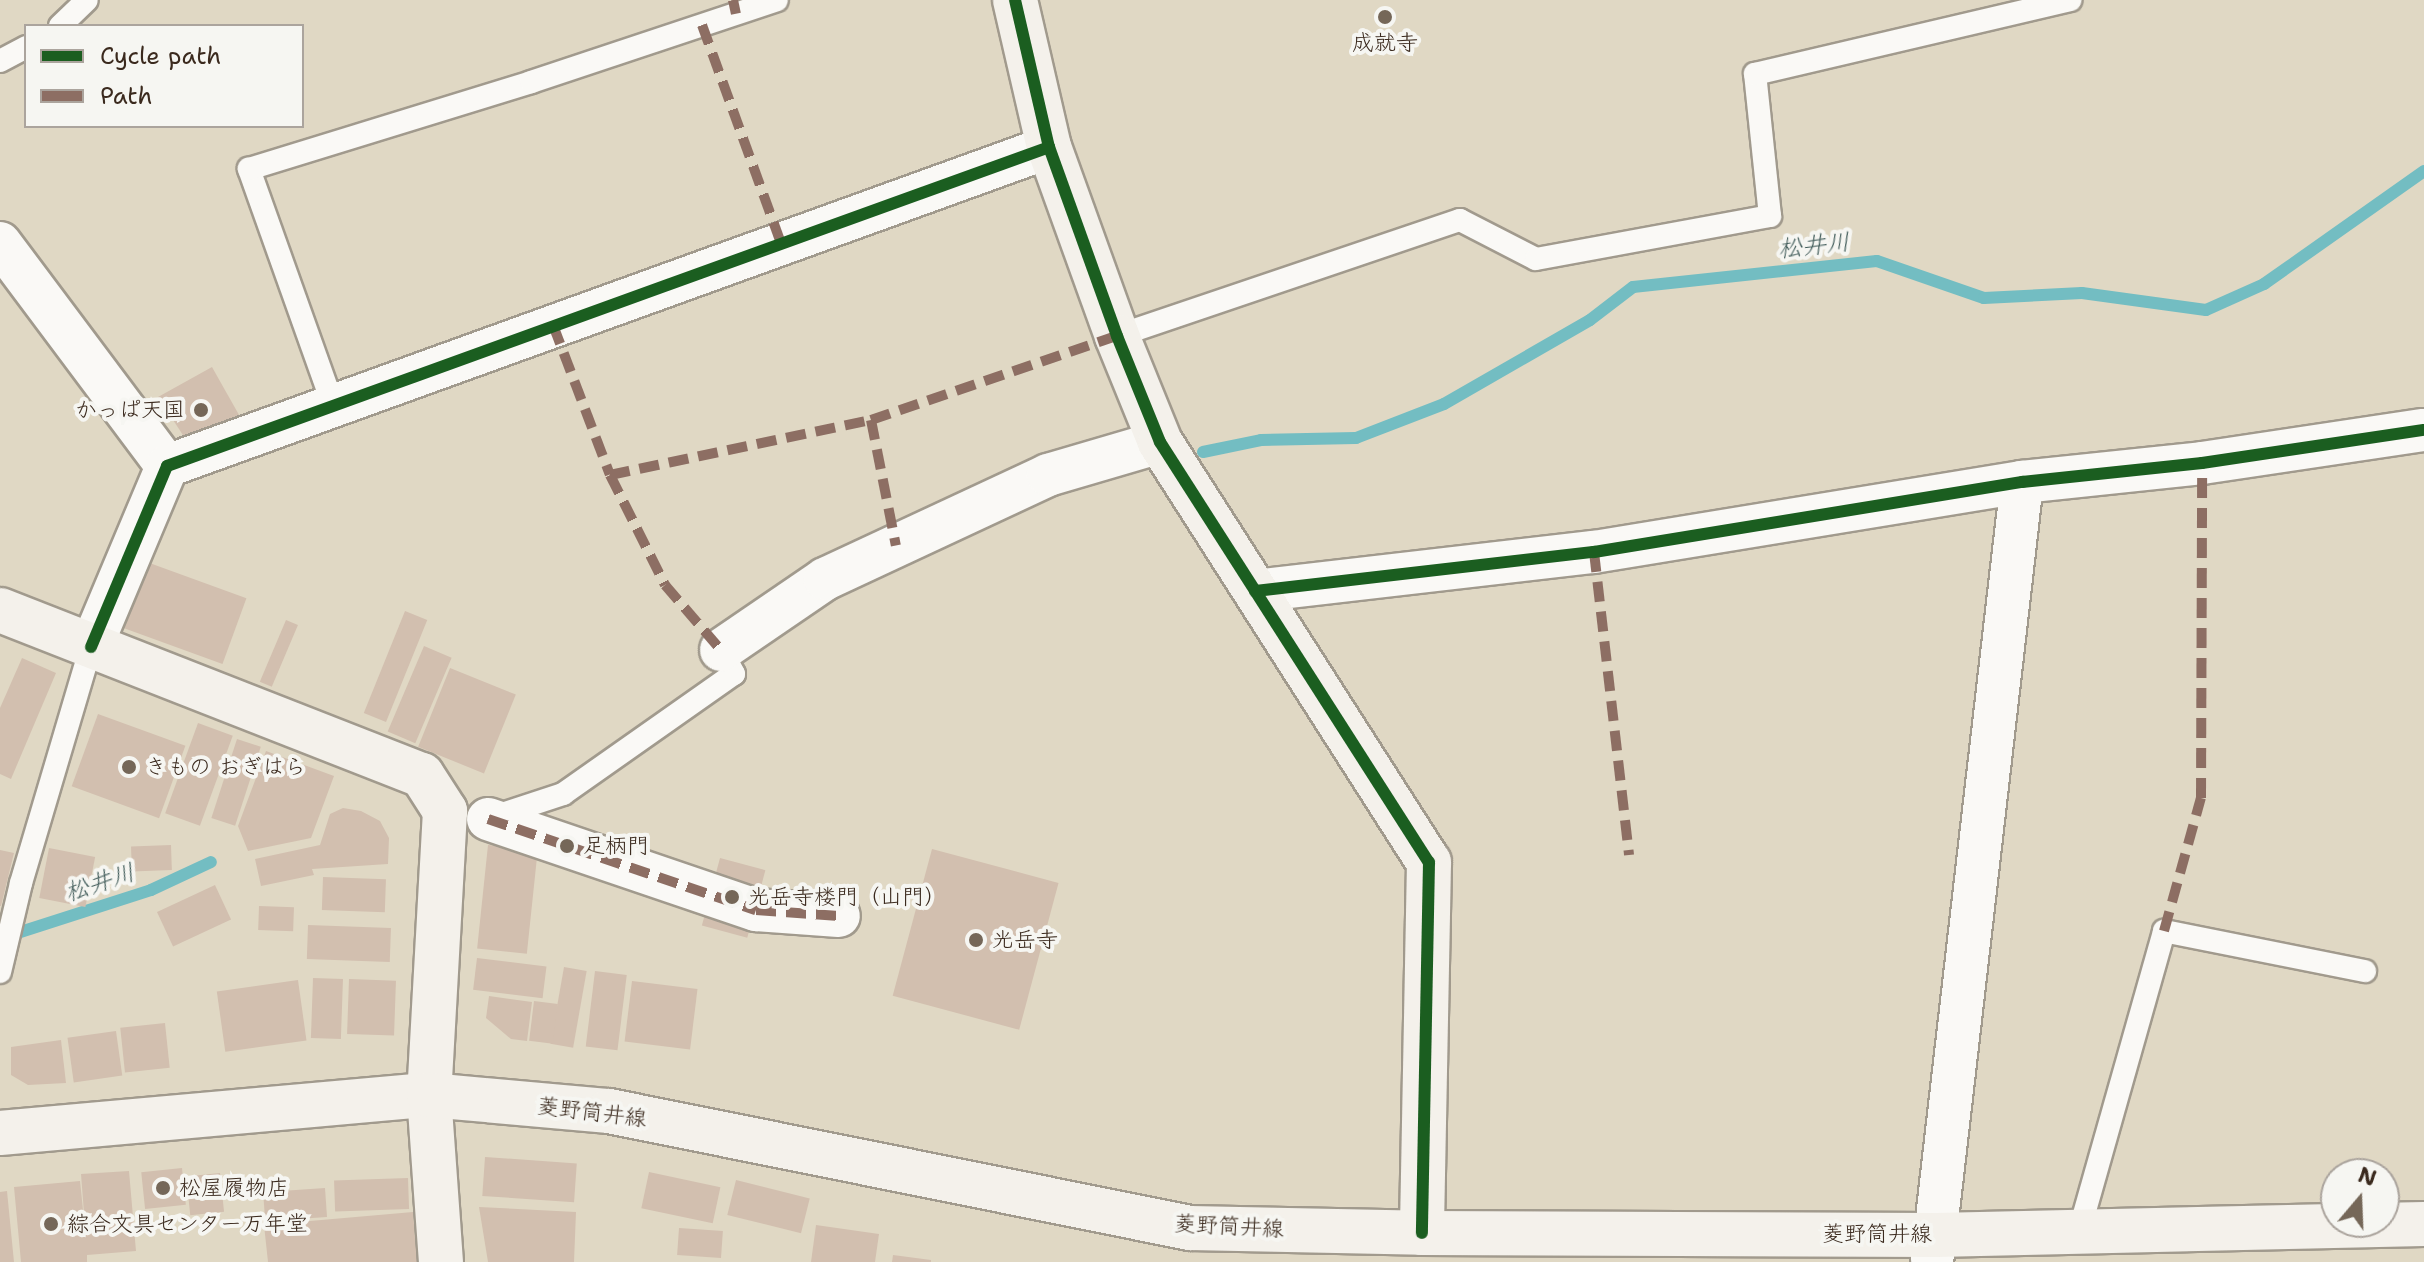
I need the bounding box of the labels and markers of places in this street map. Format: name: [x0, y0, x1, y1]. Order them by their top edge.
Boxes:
marker: 成就寺: [1376, 8, 1394, 26]
place label: 成就寺: [1352, 30, 1418, 56]
place label: かっぱ天国: [75, 397, 185, 423]
marker: かっぱ天国: [192, 401, 210, 419]
place label: きもの おぎはら: [145, 754, 307, 780]
marker: きもの おぎはら: [120, 758, 138, 776]
place label: 足柄門: [583, 833, 649, 859]
marker: 足柄門: [558, 837, 576, 855]
place label: 光岳寺楼門（山門）: [748, 884, 946, 910]
marker: 光岳寺楼門（山門）: [723, 888, 741, 906]
place label: 光岳寺: [992, 927, 1058, 953]
marker: 光岳寺: [967, 931, 985, 949]
place label: 松屋履物店: [179, 1175, 289, 1201]
marker: 松屋履物店: [154, 1179, 172, 1197]
place label: 綜合文具センター万年堂: [67, 1211, 309, 1237]
marker: 綜合文具センター万年堂: [42, 1215, 60, 1233]

